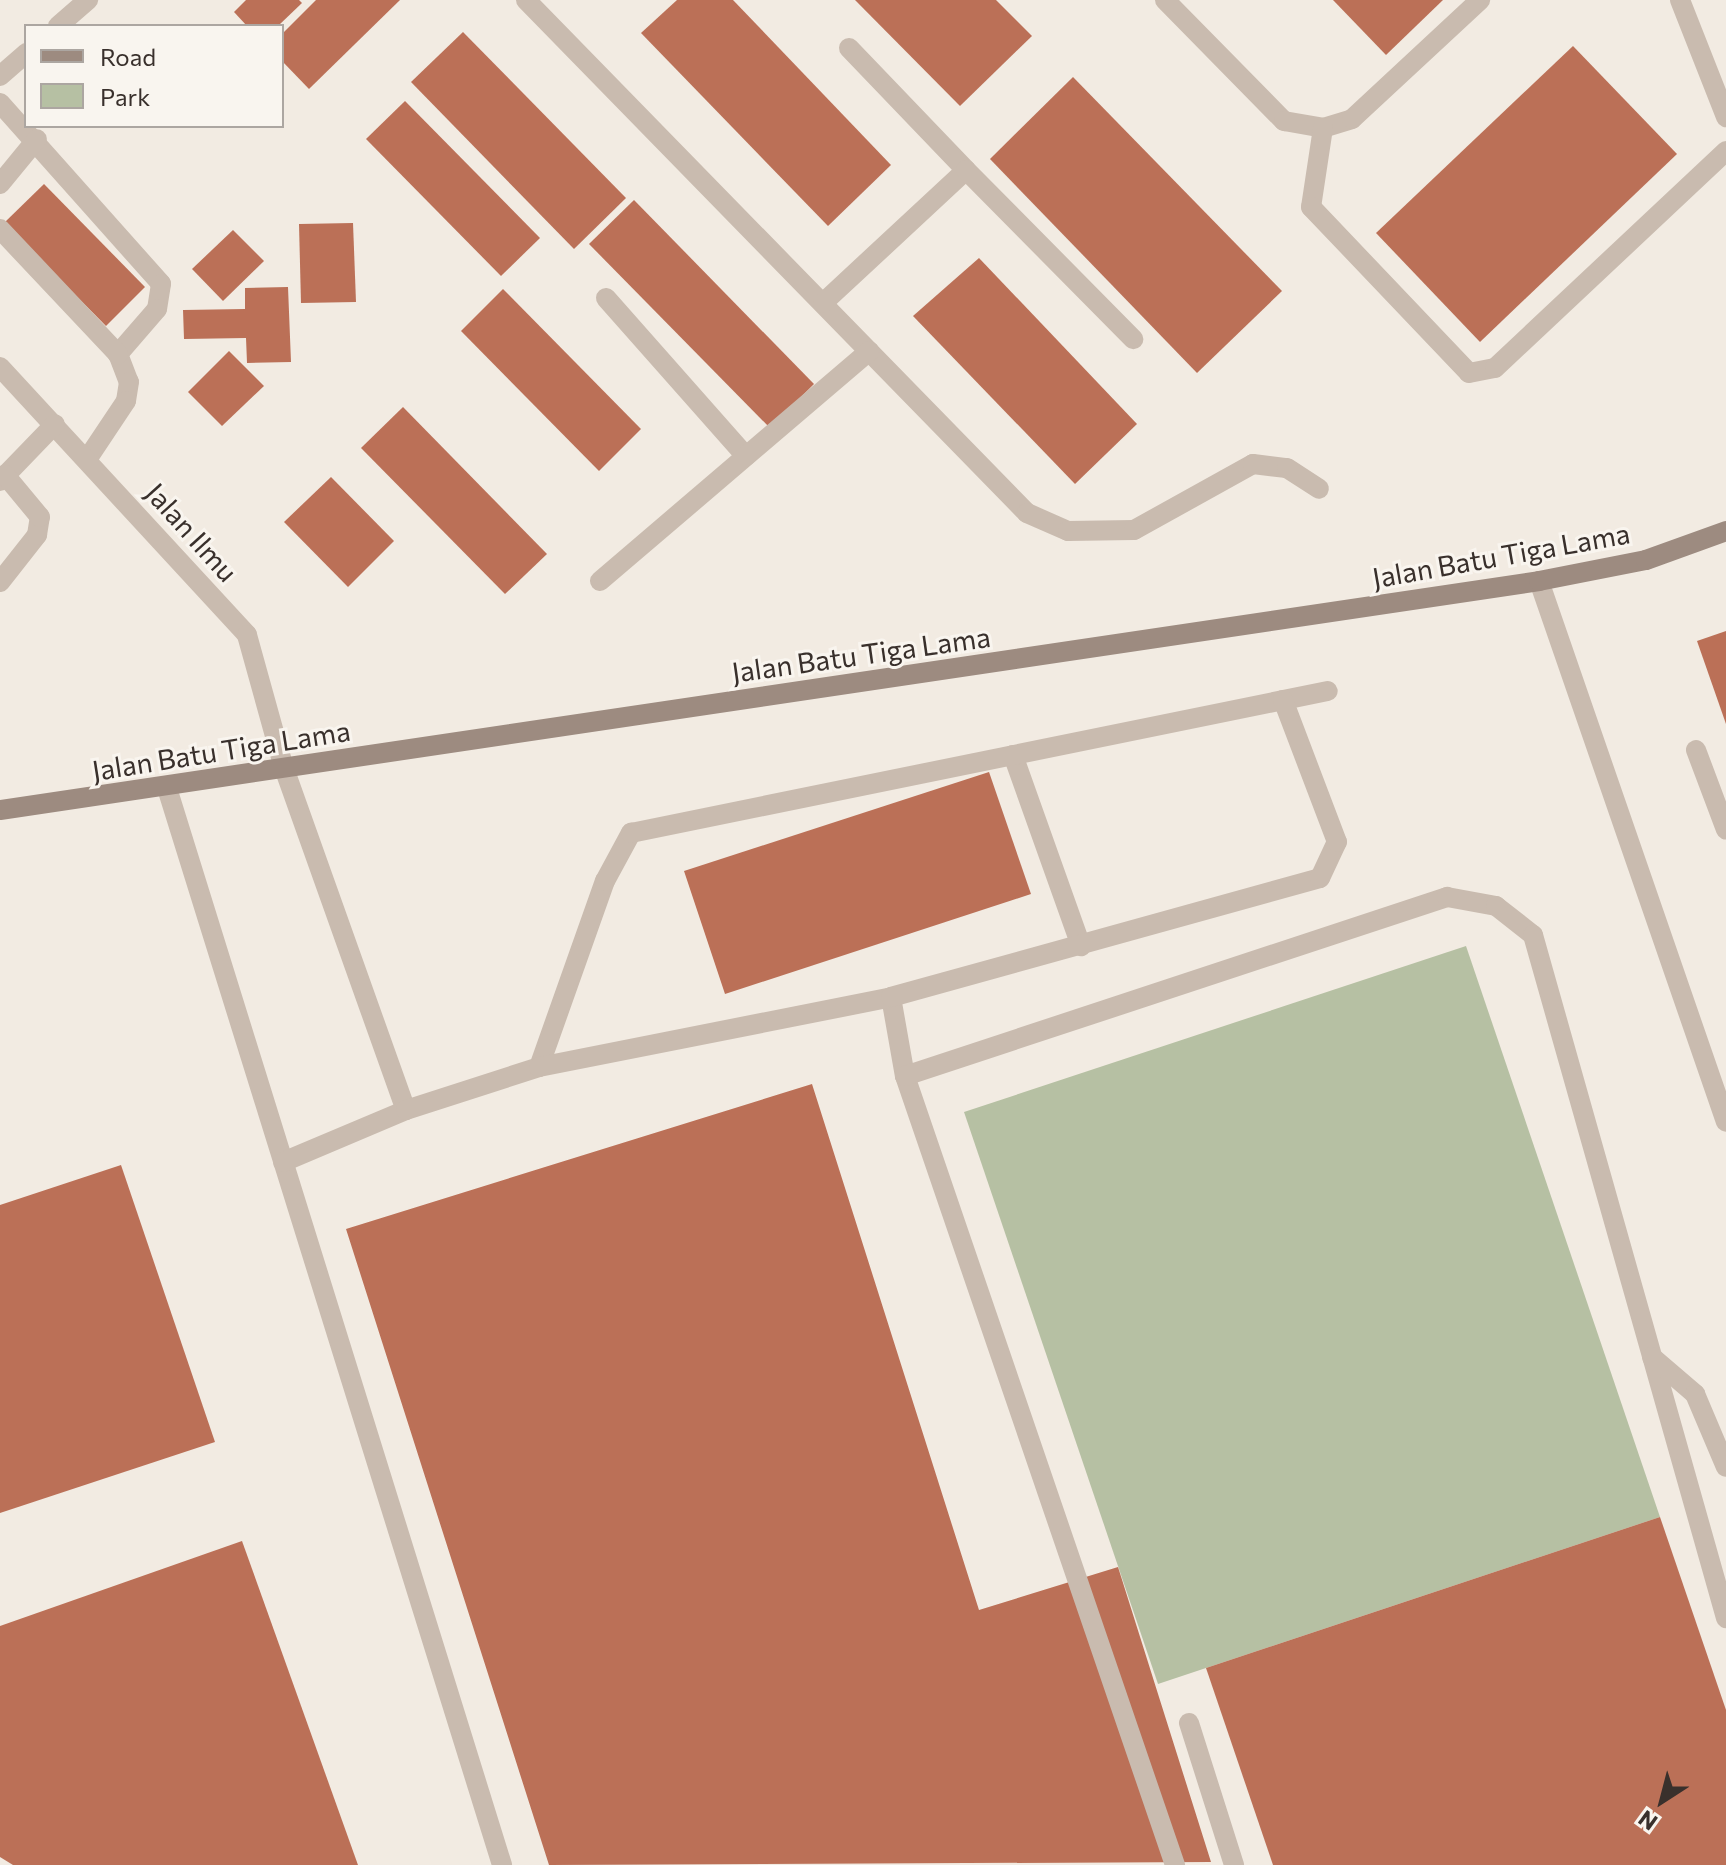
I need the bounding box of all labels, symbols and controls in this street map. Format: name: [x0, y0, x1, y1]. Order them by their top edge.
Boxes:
legend: [24, 24, 284, 128]
text: Road: [100, 42, 156, 71]
text: Park: [100, 82, 150, 111]
street label: Jalan Ilmu: [139, 476, 245, 588]
street label: Jalan Batu Tiga Lama: [1370, 516, 1632, 594]
street label: Jalan Batu Tiga Lama: [729, 619, 993, 689]
street label: Jalan Batu Tiga Lama: [89, 713, 353, 787]
north arrow: [1622, 1761, 1702, 1841]
text: N: [1633, 1805, 1662, 1837]

